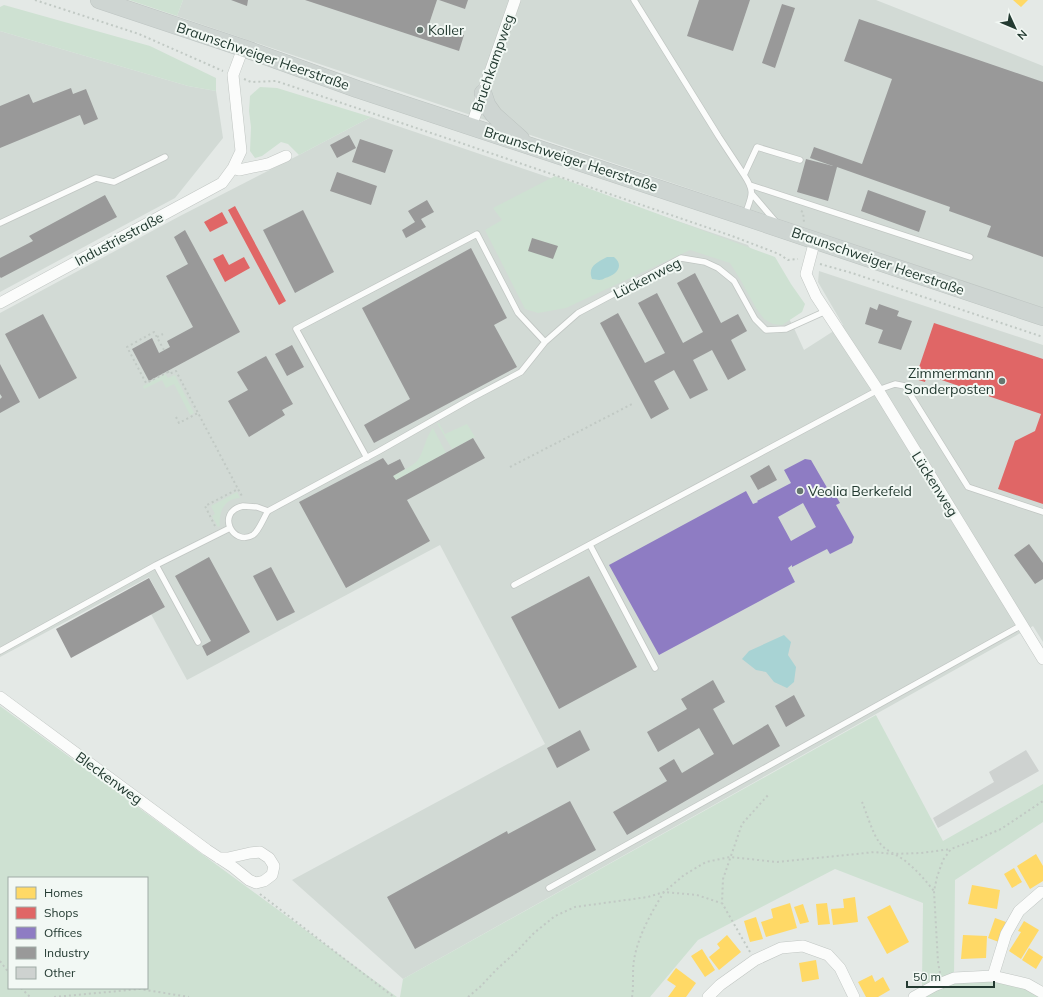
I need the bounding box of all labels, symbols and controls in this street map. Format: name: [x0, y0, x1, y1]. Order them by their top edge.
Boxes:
north arrow: [995, 8, 1035, 48]
street label: Bruchkampweg: [468, 12, 518, 114]
street label: Braunschweiger Heerstraße: [174, 18, 352, 94]
place label: Koller: [428, 21, 465, 39]
marker: Koller: [415, 25, 425, 35]
text: N: [1014, 27, 1030, 43]
street label: Braunschweiger Heerstraße: [482, 122, 660, 196]
street label: Industriestraße: [72, 208, 166, 270]
street label: Braunschweiger Heerstraße: [789, 223, 967, 299]
street label: Lückenweg: [610, 253, 684, 303]
place label: Zimmermann Sonderposten: [904, 364, 994, 398]
marker: Zimmermann Sonderposten: [997, 376, 1007, 386]
street label: Lückenweg: [908, 448, 962, 520]
place label: Veolia Berkefeld: [808, 482, 912, 500]
marker: Veolia Berkefeld: [795, 486, 805, 496]
street label: Bleckenweg: [72, 748, 146, 808]
legend: [8, 877, 148, 989]
text: Homes: [44, 885, 83, 900]
text: Shops: [44, 905, 79, 920]
text: Offices: [44, 925, 82, 940]
text: Industry: [44, 945, 90, 960]
scale bar: [907, 963, 994, 989]
text: Other: [44, 965, 76, 980]
text: 50 m: [913, 969, 941, 984]

